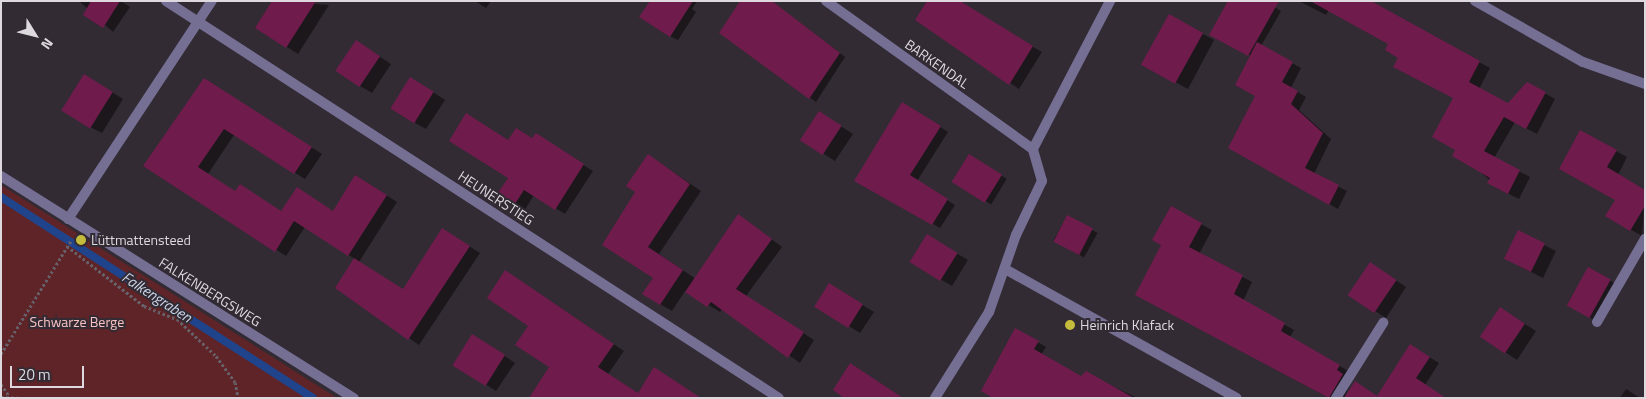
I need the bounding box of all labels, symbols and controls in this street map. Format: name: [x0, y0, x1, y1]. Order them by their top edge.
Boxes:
north arrow: [10, 10, 60, 60]
text: N: [36, 34, 59, 54]
street label: BARKENDAL: [902, 36, 972, 92]
street label: HEUNERSTIEG: [455, 167, 537, 229]
place label: Lüttmattensteed: [91, 232, 191, 248]
marker: Lüttmattensteed: [75, 234, 87, 246]
street label: FALKENBERGSWEG: [156, 254, 264, 330]
water label: Falkengraben: [119, 268, 195, 326]
park label: Schwarze Berge: [30, 314, 124, 330]
place label: Heinrich Klafack: [1080, 317, 1174, 333]
marker: Heinrich Klafack: [1064, 319, 1076, 331]
scale bar: [12, 356, 86, 388]
text: 20 m: [18, 363, 51, 386]

